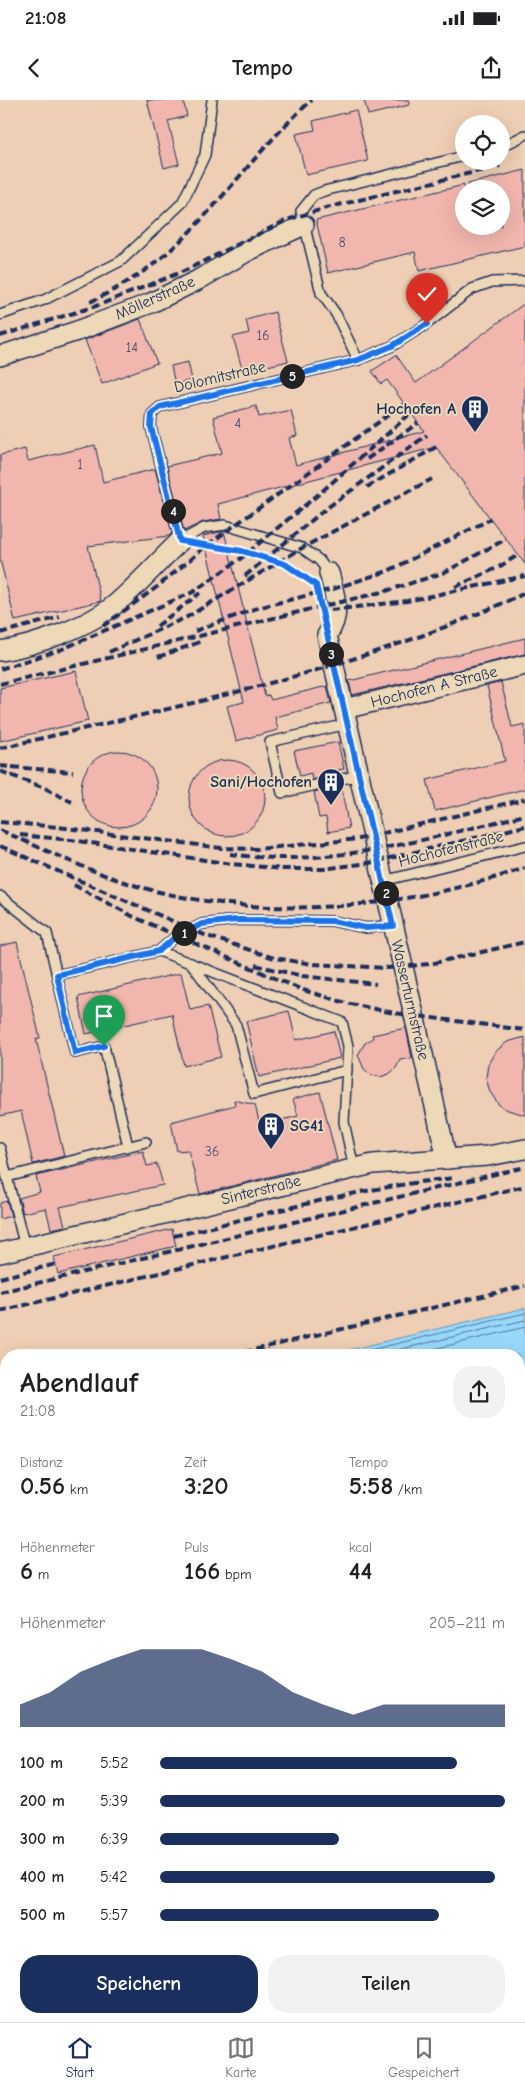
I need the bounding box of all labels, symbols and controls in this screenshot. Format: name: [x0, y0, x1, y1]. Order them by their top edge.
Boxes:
text: 21:08: [25, 7, 66, 29]
icon: back: [20, 54, 48, 82]
icon: share: [477, 54, 505, 82]
text: Tempo: [232, 55, 293, 81]
map controls: [455, 115, 510, 235]
button: locate: [455, 115, 510, 170]
button: layers: [455, 180, 510, 235]
house number: 8: [338, 234, 346, 251]
street label: Möllerstraße: [112, 272, 198, 324]
pin: [406, 273, 448, 324]
icon: check: [413, 280, 441, 308]
house number: 16: [256, 327, 270, 344]
house number: 14: [126, 339, 138, 356]
street label: Dolomitstraße: [172, 358, 268, 396]
pin: 5: [280, 364, 304, 388]
text: 5: [289, 368, 296, 385]
building icon: Hochofen A: [460, 394, 490, 433]
place label: Hochofen A: [376, 400, 456, 418]
house number: 4: [235, 415, 242, 432]
house number: 1: [77, 456, 83, 473]
pin: 4: [160, 498, 186, 524]
text: 4: [170, 503, 177, 520]
pin: 3: [318, 642, 344, 666]
text: 3: [328, 646, 335, 663]
street label: Hochofen A Straße: [369, 663, 499, 711]
building icon: Sani/Hochofen: [316, 767, 346, 806]
place label: Sani/Hochofen: [210, 773, 312, 791]
street label: Hochofenstraße: [397, 827, 505, 871]
pin: 2: [374, 880, 398, 906]
text: 2: [383, 885, 390, 902]
pin: 1: [172, 920, 196, 946]
text: 1: [182, 925, 187, 942]
street label: Wasserturmstraße: [387, 938, 433, 1062]
pin: [83, 995, 125, 1046]
icon: arrive: [90, 1002, 118, 1030]
building icon: SG41: [256, 1111, 286, 1150]
place label: SG41: [290, 1117, 324, 1135]
house number: 36: [205, 1143, 219, 1160]
street label: Sinterstraße: [219, 1171, 303, 1209]
button: share: [453, 1366, 505, 1418]
text: Abendlauf: [20, 1367, 138, 1399]
text: 21:08: [20, 1402, 56, 1420]
text: Distanz: [20, 1454, 62, 1471]
text: Zeit: [184, 1454, 207, 1471]
text: Tempo: [349, 1454, 388, 1471]
text: 0.56: [20, 1471, 65, 1500]
text: 3:20: [184, 1471, 229, 1500]
text: 5:58: [349, 1471, 393, 1500]
text: km: [65, 1481, 88, 1498]
text: /km: [393, 1481, 422, 1498]
text: Höhenmeter: [20, 1539, 95, 1556]
text: Puls: [184, 1539, 208, 1556]
text: kcal: [349, 1539, 372, 1556]
text: 6: [20, 1556, 33, 1585]
text: 166: [184, 1556, 220, 1585]
text: 44: [349, 1556, 372, 1585]
text: m: [33, 1566, 49, 1583]
text: bpm: [220, 1566, 252, 1583]
text: Höhenmeter: [20, 1614, 105, 1632]
text: 205–211 m: [429, 1614, 505, 1632]
text: 100 m: [20, 1754, 63, 1772]
text: 5:52: [100, 1754, 129, 1772]
text: 200 m: [20, 1792, 65, 1810]
text: 5:39: [100, 1792, 128, 1810]
text: 300 m: [20, 1830, 65, 1848]
text: 6:39: [100, 1830, 128, 1848]
text: 400 m: [20, 1868, 64, 1886]
text: 5:42: [100, 1868, 128, 1886]
text: 500 m: [20, 1906, 65, 1924]
text: 5:57: [100, 1906, 128, 1924]
button: Speichern: [20, 1955, 258, 2013]
button: Teilen: [268, 1955, 505, 2013]
tab: Start: [66, 2034, 94, 2081]
tab: Karte: [225, 2034, 257, 2081]
tab: Gespeichert: [388, 2034, 459, 2081]

